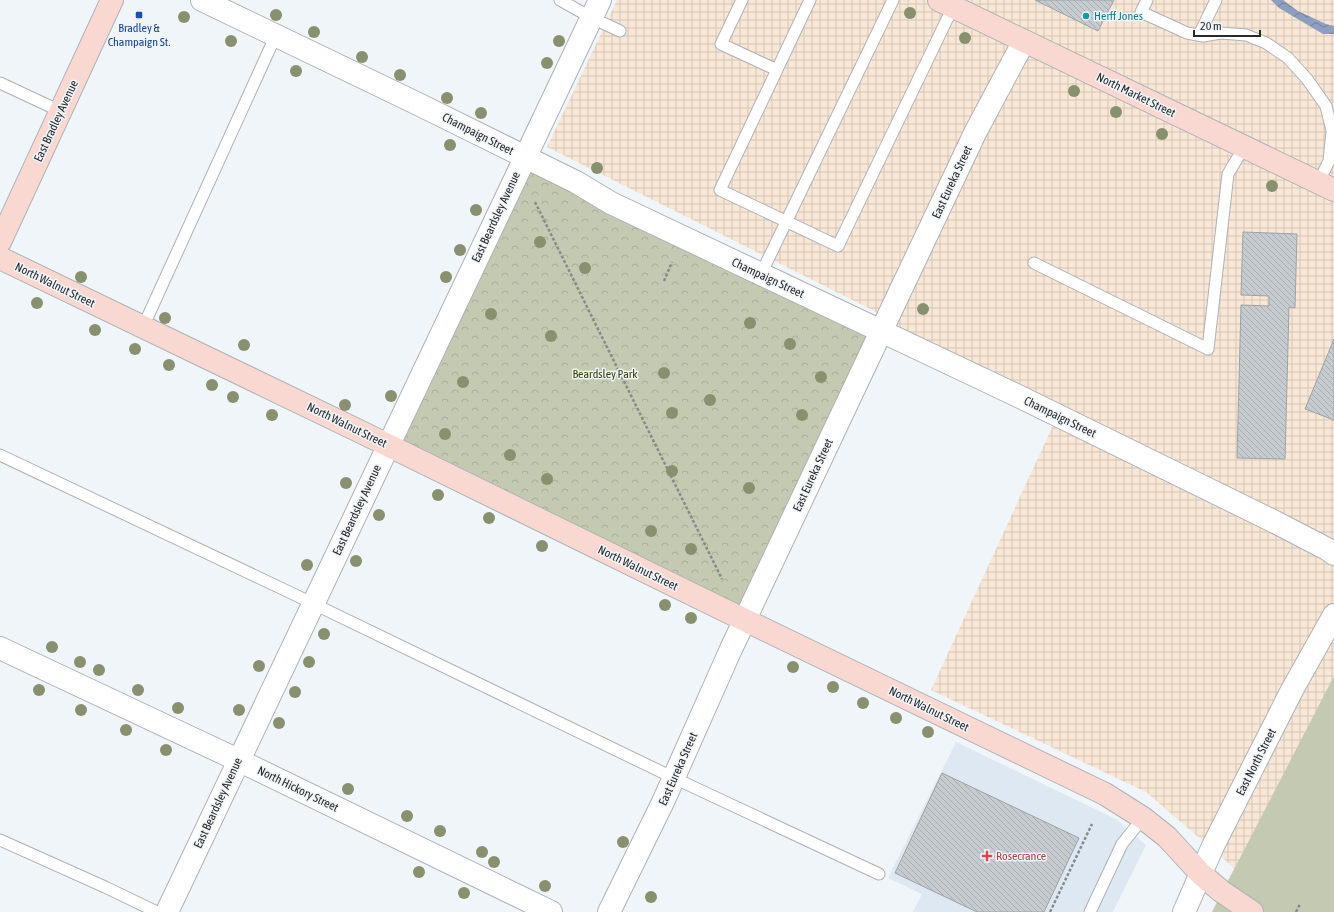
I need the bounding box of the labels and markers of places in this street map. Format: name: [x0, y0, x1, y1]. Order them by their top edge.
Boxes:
place label: Herff Jones: [1094, 9, 1143, 23]
marker: Bradley & Champaign St.: [134, 10, 144, 20]
marker: Herff Jones: [1081, 11, 1091, 21]
place label: Bradley & Champaign St.: [108, 21, 170, 49]
place label: Rosecrance: [996, 849, 1046, 863]
marker: Rosecrance: [981, 850, 993, 862]

